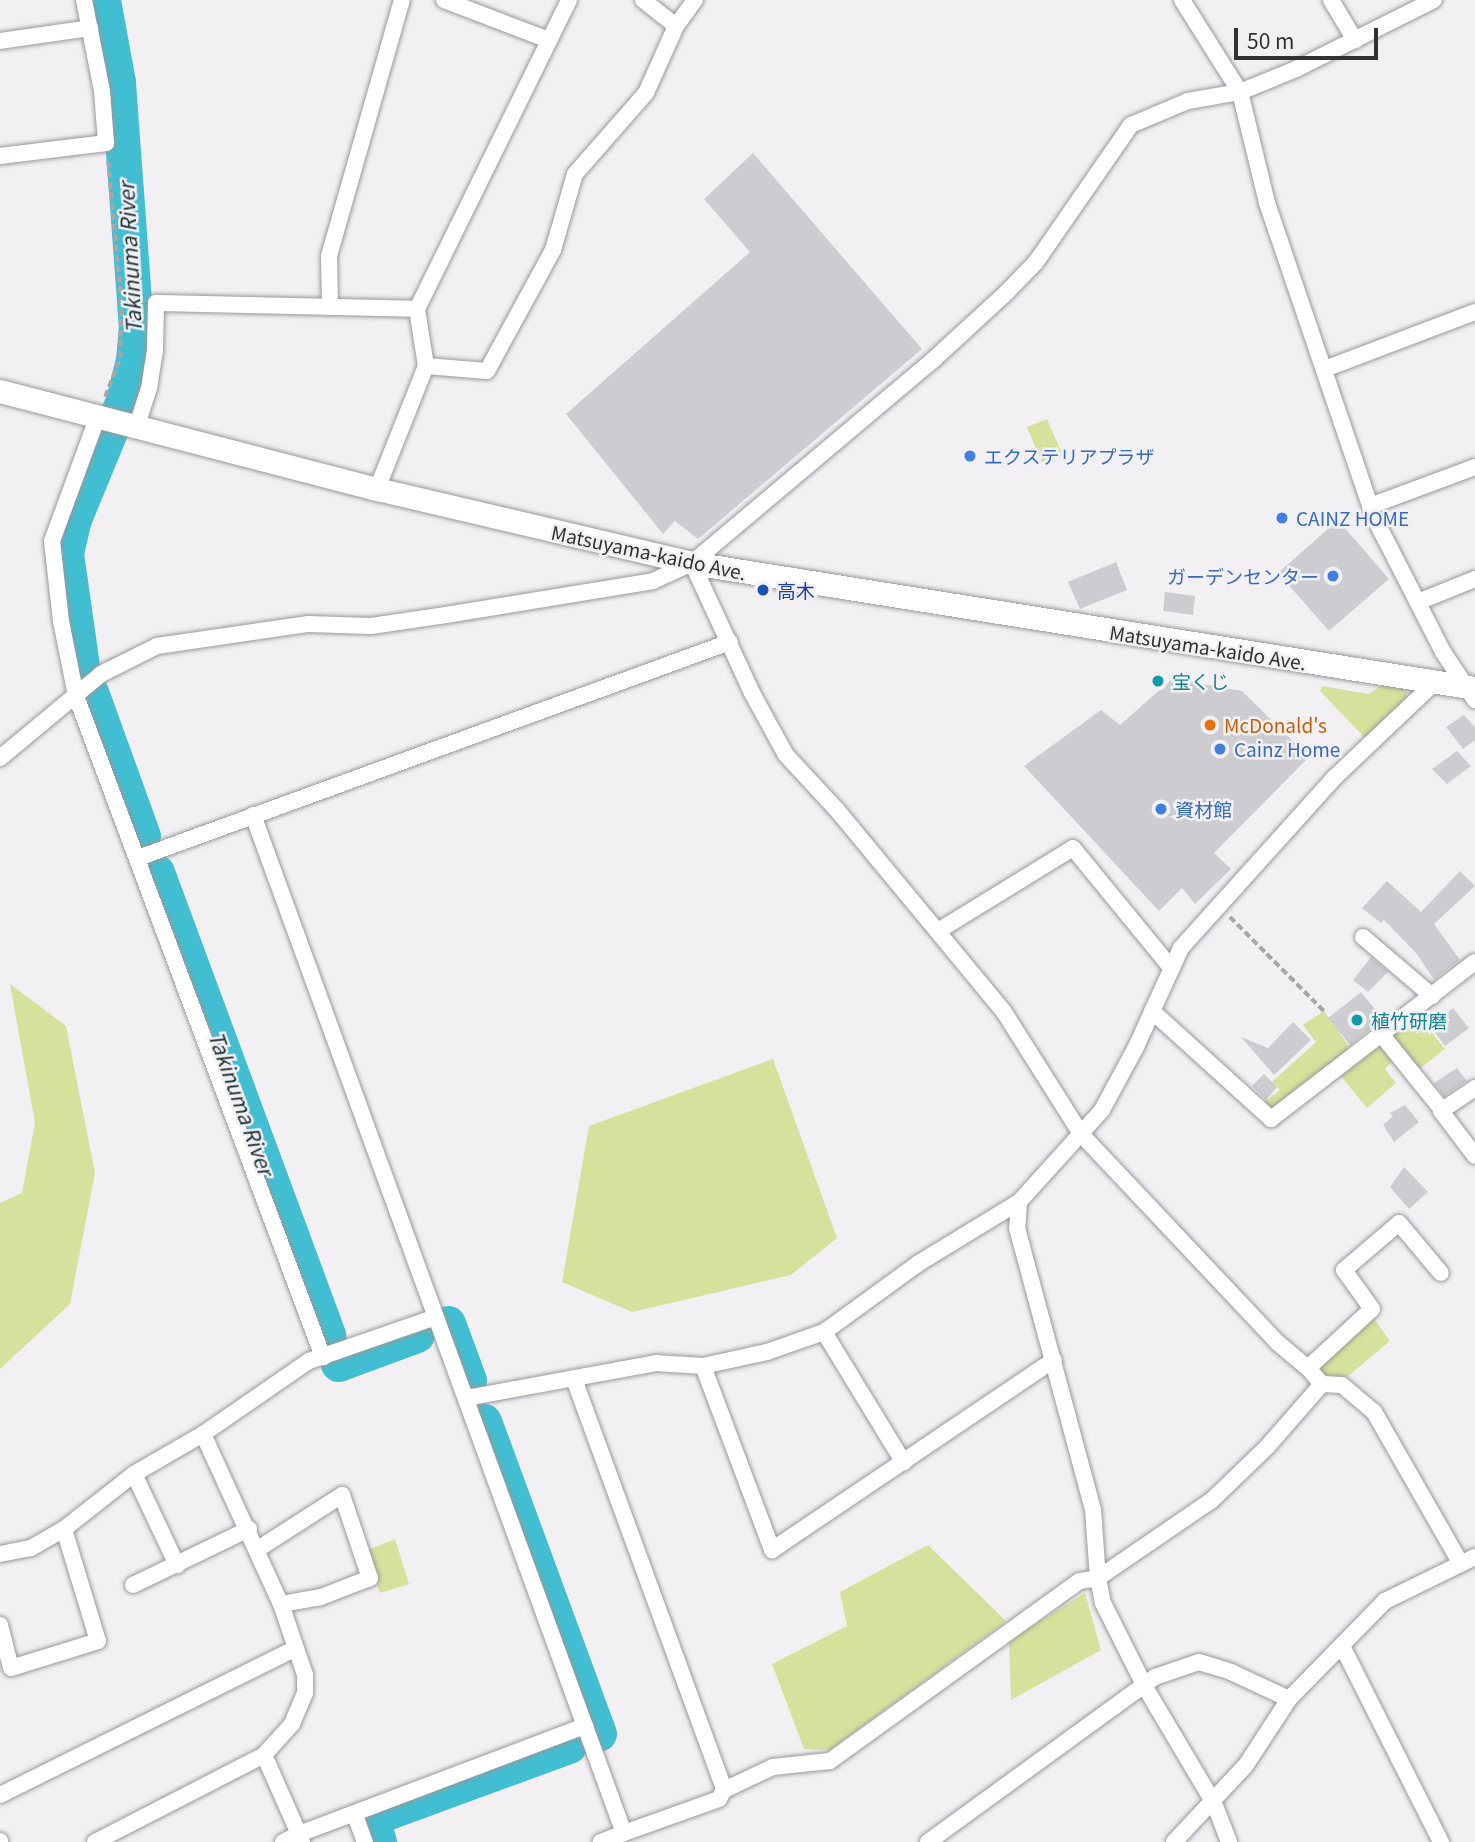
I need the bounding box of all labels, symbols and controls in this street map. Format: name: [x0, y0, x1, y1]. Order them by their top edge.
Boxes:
scale bar: [1237, 14, 1380, 58]
text: 50 m: [1247, 25, 1294, 55]
water label: Takinuma River: [112, 182, 146, 334]
place label: エクステリアプラザ: [984, 445, 1155, 467]
marker: エクステリアプラザ: [962, 448, 978, 464]
place label: CAINZ HOME: [1296, 507, 1409, 529]
marker: CAINZ HOME: [1274, 510, 1290, 526]
street label: Matsuyama-kaido Ave.: [549, 520, 749, 584]
place label: ガーデンセンター: [1167, 565, 1319, 587]
marker: ガーデンセンター: [1325, 568, 1341, 584]
place label: 高木: [777, 579, 815, 601]
marker: 高木: [755, 582, 771, 598]
street label: Matsuyama-kaido Ave.: [1108, 620, 1308, 674]
place label: 宝くじ: [1172, 670, 1229, 692]
marker: 宝くじ: [1150, 673, 1166, 689]
place label: McDonald's: [1224, 714, 1327, 736]
marker: McDonald's: [1202, 717, 1218, 733]
place label: Cainz Home: [1234, 738, 1340, 760]
marker: Cainz Home: [1212, 741, 1228, 757]
place label: 資材館: [1175, 798, 1232, 820]
marker: 資材館: [1153, 801, 1169, 817]
place label: 植竹研磨: [1371, 1009, 1447, 1031]
marker: 植竹研磨: [1349, 1012, 1365, 1028]
water label: Takinuma River: [204, 1028, 280, 1178]

